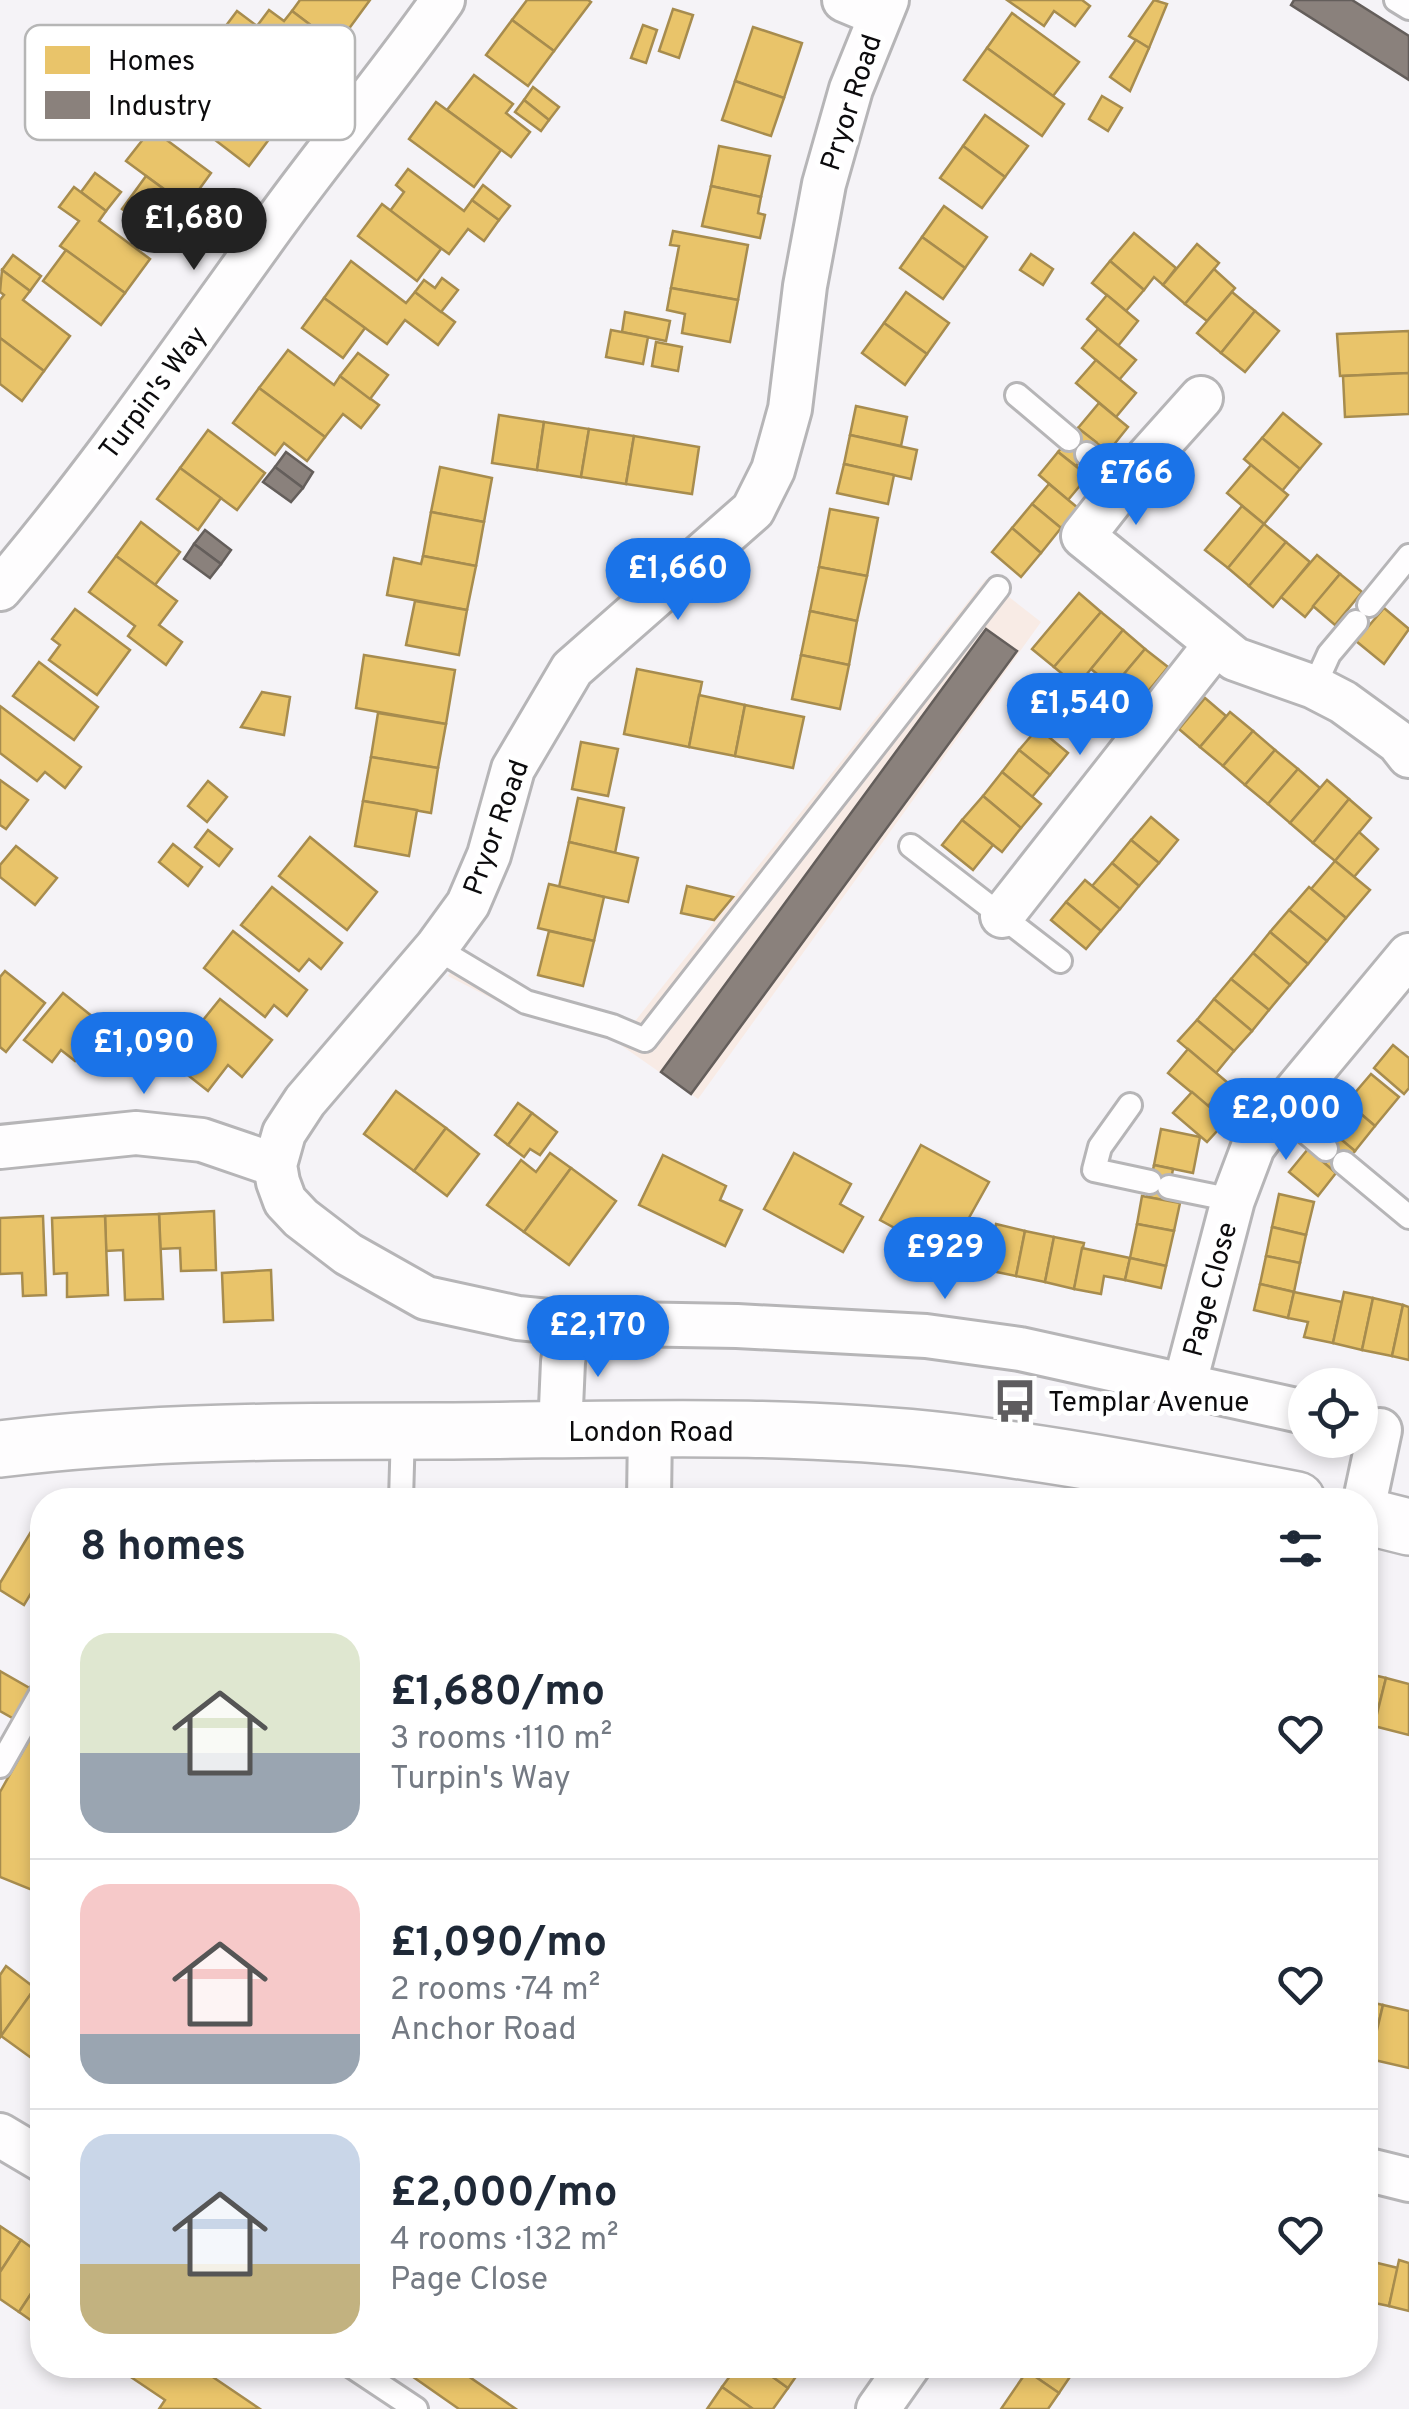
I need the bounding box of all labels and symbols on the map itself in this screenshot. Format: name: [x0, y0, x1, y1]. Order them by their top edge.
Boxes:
legend: [25, 25, 355, 140]
street label: Pryor Road: [814, 30, 892, 176]
text: Homes: [108, 45, 195, 81]
text: Industry: [108, 90, 212, 126]
pin: £1,680: [113, 188, 275, 273]
street label: Turpin's Way: [92, 320, 216, 468]
pin: £766: [1077, 443, 1195, 528]
pin: £1,660: [597, 538, 759, 623]
pin: £1,540: [999, 673, 1161, 758]
street label: Pryor Road: [457, 756, 539, 901]
pin: £1,090: [63, 1012, 225, 1097]
pin: £2,000: [1205, 1078, 1367, 1163]
pin: £929: [886, 1217, 1004, 1302]
street label: Page Close: [1177, 1218, 1247, 1361]
pin: £2,170: [517, 1295, 679, 1380]
bus stop icon: Templar Avenue: [991, 1377, 1039, 1425]
place label: Templar Avenue: [1048, 1386, 1249, 1422]
street label: London Road: [568, 1416, 734, 1452]

